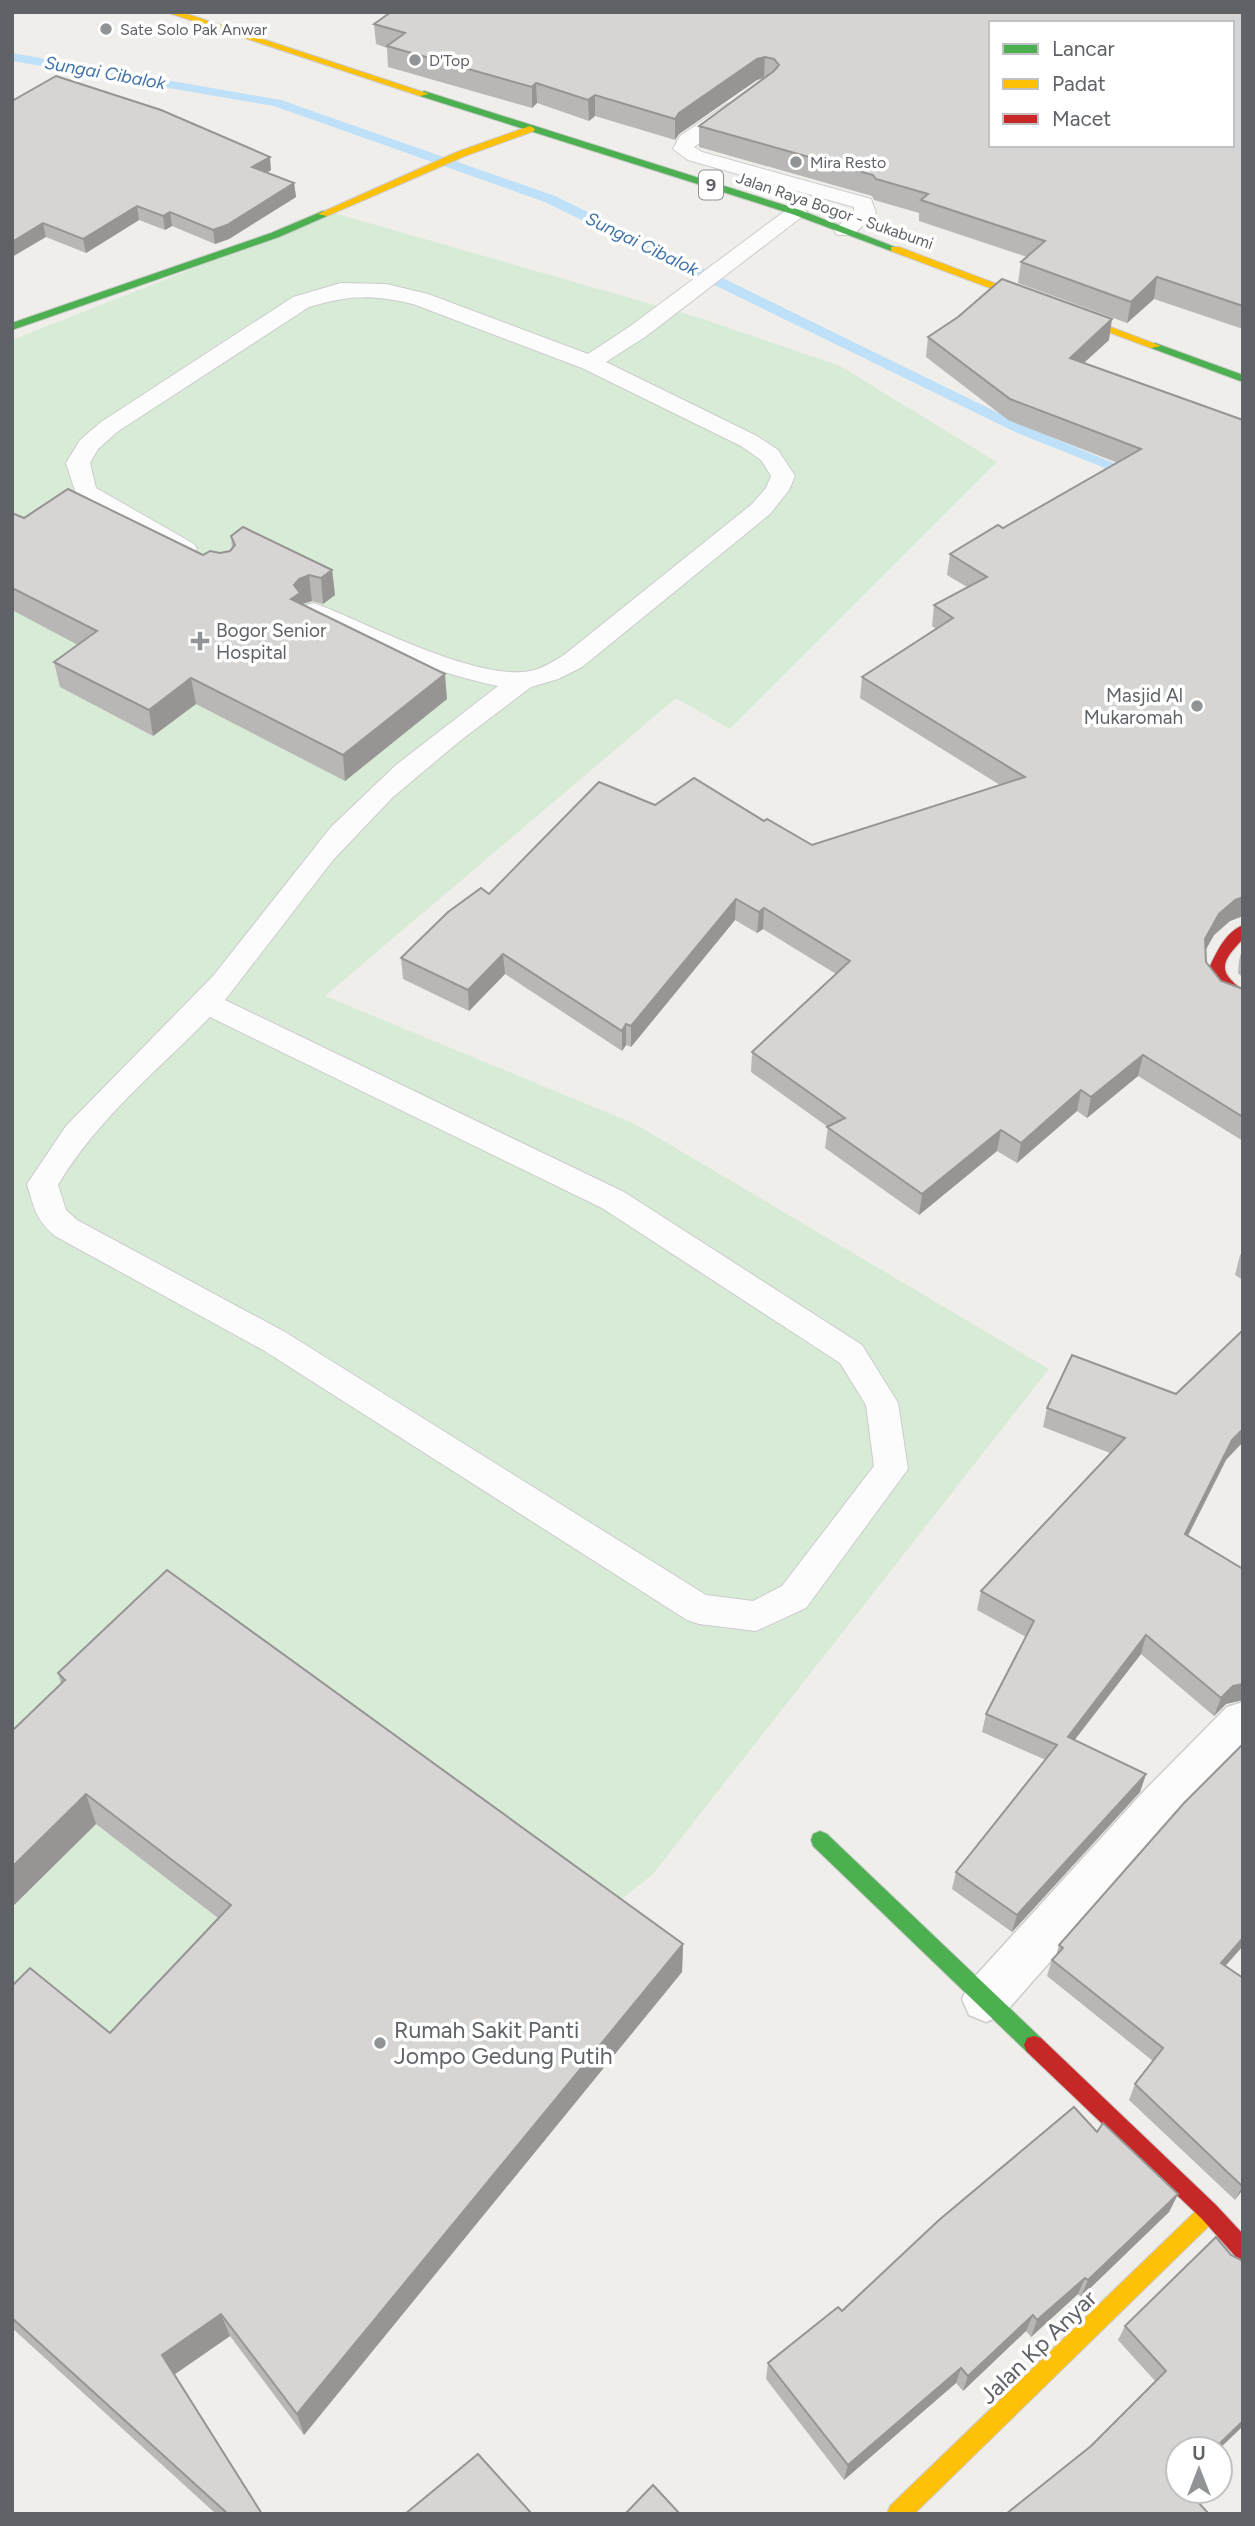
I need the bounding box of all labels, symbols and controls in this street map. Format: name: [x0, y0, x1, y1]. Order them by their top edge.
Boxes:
place label: Sate Solo Pak Anwar: [120, 20, 268, 39]
marker: Sate Solo Pak Anwar: [98, 21, 114, 37]
legend: [989, 21, 1234, 147]
text: Lancar: [1052, 36, 1115, 61]
place label: D'Top: [429, 51, 470, 70]
water label: Sungai Cibalok: [43, 52, 168, 95]
marker: D'Top: [407, 52, 423, 68]
text: Padat: [1052, 71, 1106, 96]
text: Macet: [1052, 106, 1111, 131]
place label: Mira Resto: [810, 153, 886, 172]
marker: Mira Resto: [788, 154, 804, 170]
street label: Jalan Raya Bogor - Sukabumi: [734, 168, 936, 253]
road number: 9: [699, 170, 723, 200]
water label: Sungai Cibalok: [582, 207, 703, 281]
place label: Bogor Senior Hospital: [216, 619, 327, 664]
marker: Bogor Senior Hospital: [190, 631, 210, 651]
place label: Masjid Al Mukaromah: [1084, 684, 1183, 729]
marker: Masjid Al Mukaromah: [1189, 698, 1205, 714]
place label: Rumah Sakit Panti Jompo Gedung Putih: [394, 2016, 613, 2070]
marker: Rumah Sakit Panti Jompo Gedung Putih: [372, 2035, 388, 2051]
street label: Jalan Kp Anyar: [974, 2284, 1102, 2410]
north arrow: [1164, 2435, 1234, 2505]
text: U: [1192, 2442, 1206, 2465]

